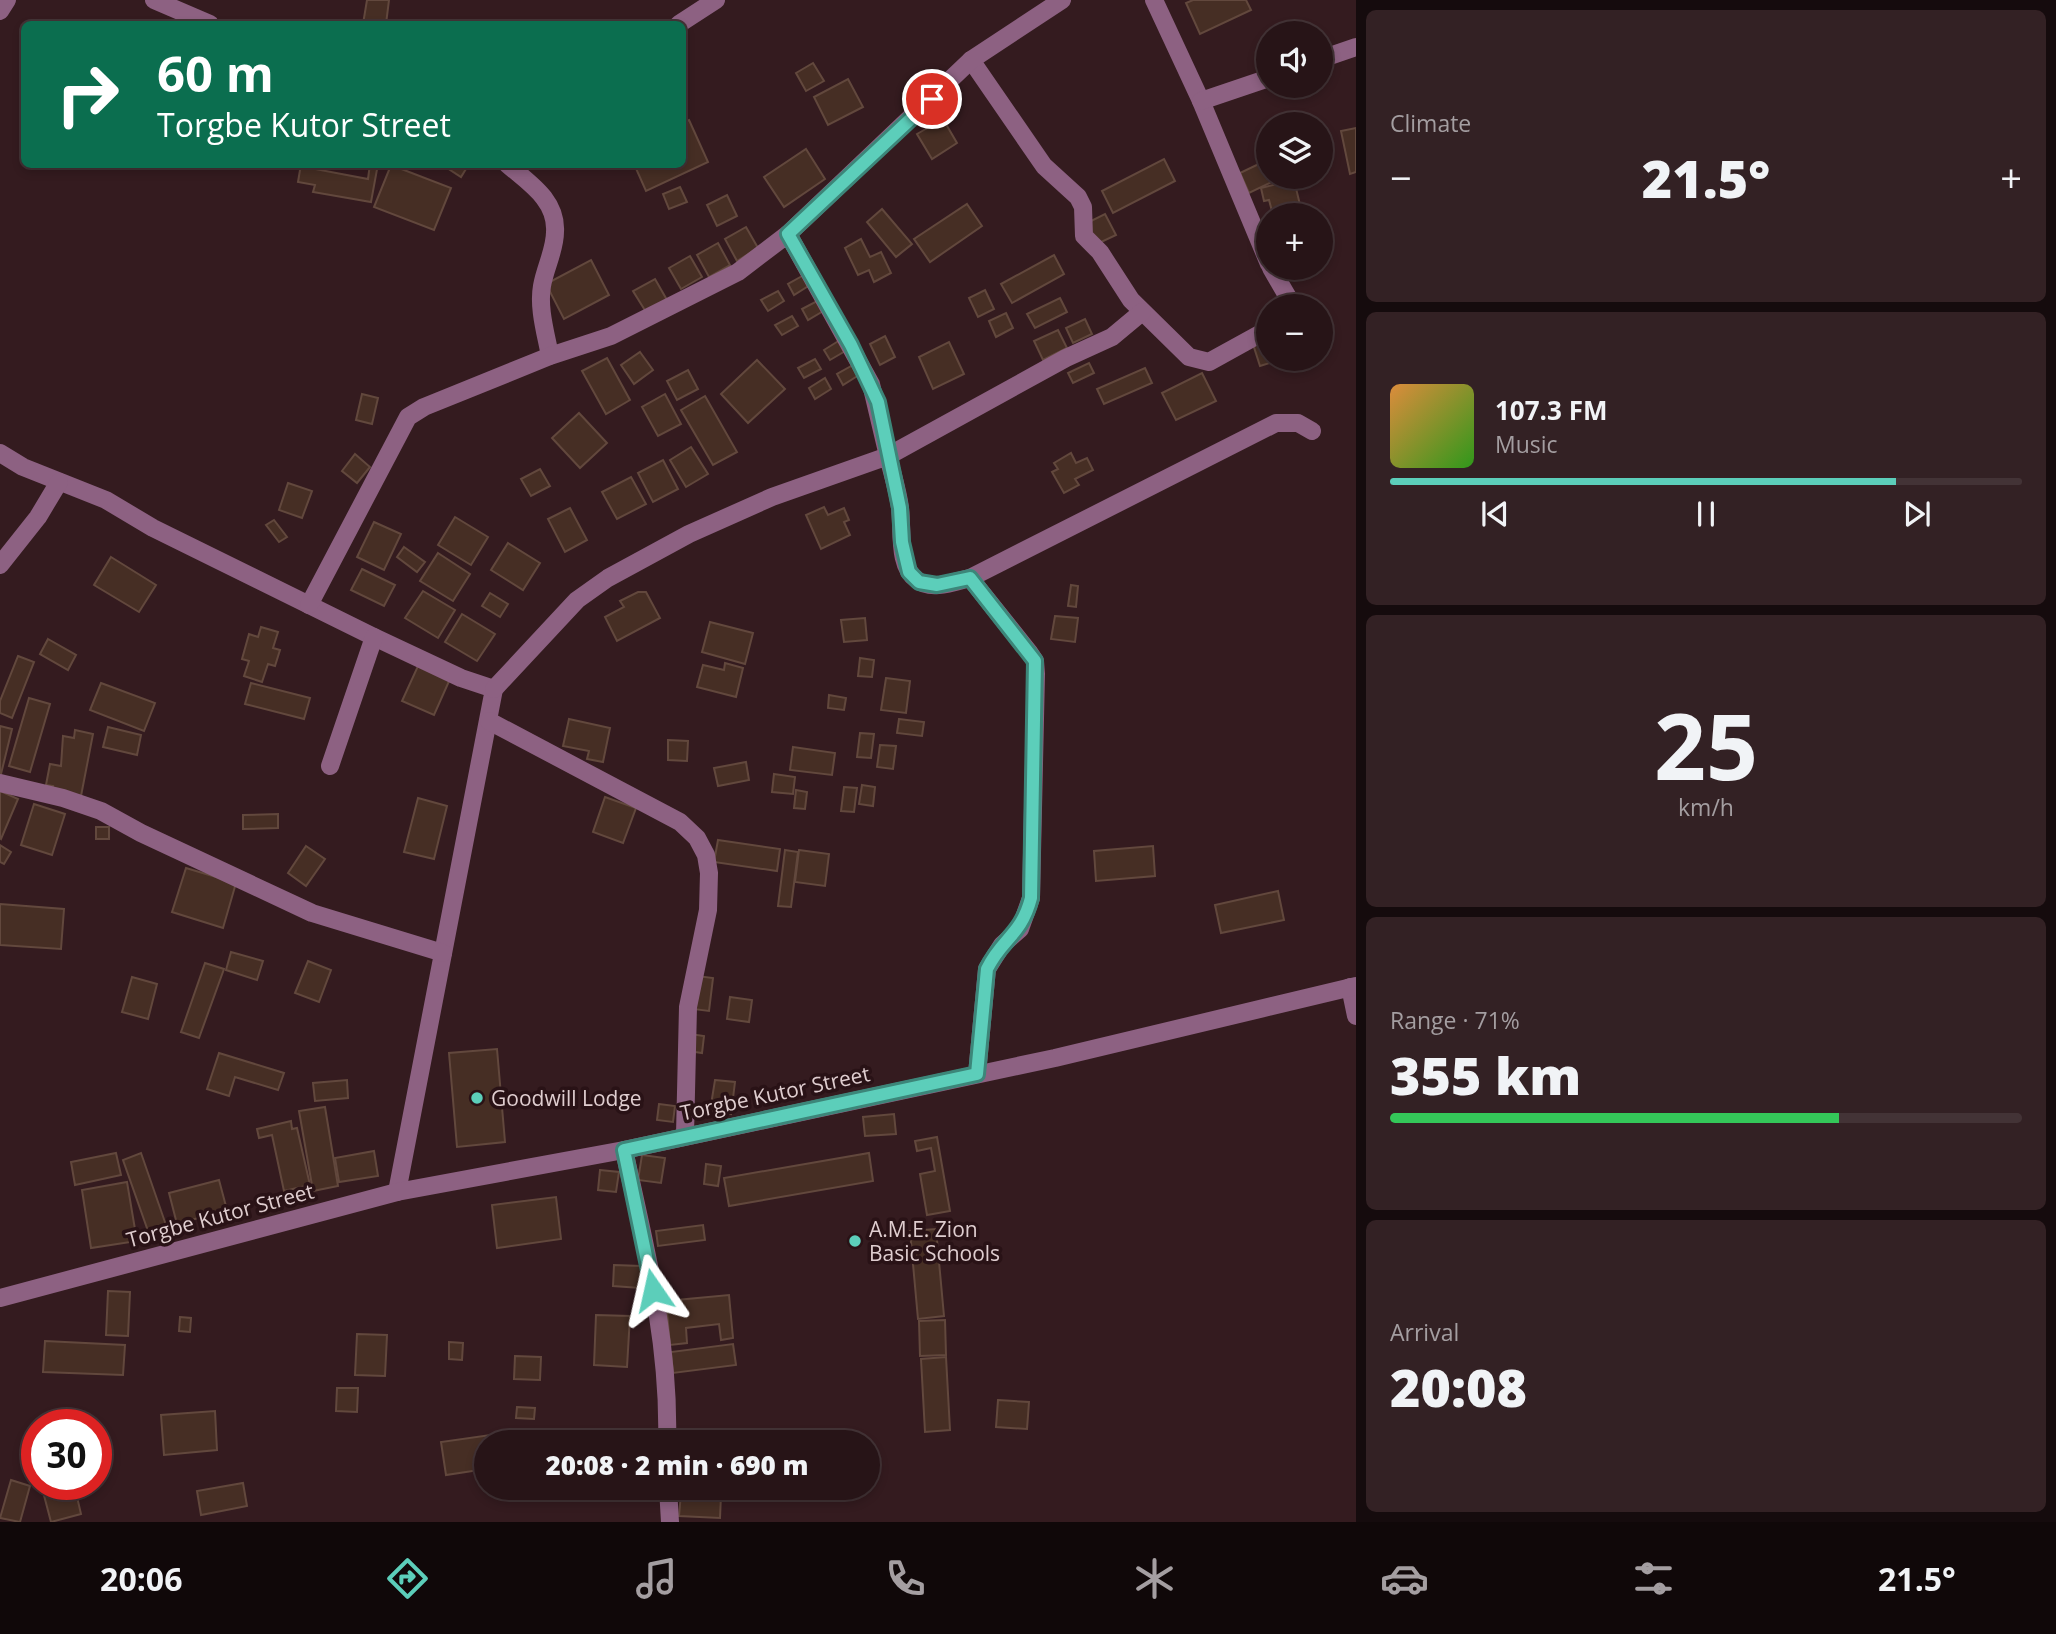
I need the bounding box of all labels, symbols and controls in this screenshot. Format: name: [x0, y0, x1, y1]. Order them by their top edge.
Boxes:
map controls: [1256, 21, 1333, 371]
button: sound: [1256, 21, 1333, 98]
text: 60 m: [157, 40, 274, 106]
icon: right: [42, 49, 133, 140]
pin: [902, 69, 962, 129]
icon: arrive: [913, 80, 951, 118]
text: Torgbe Kutor Street: [157, 103, 451, 146]
text: Climate: [1390, 107, 1471, 139]
button: layers: [1256, 112, 1333, 189]
text: 21.5°: [1642, 142, 1770, 213]
text: −: [1390, 151, 1412, 203]
text: +: [2000, 151, 2022, 203]
button: +: [1256, 203, 1333, 280]
button: −: [1256, 294, 1333, 371]
text: 107.3 FM: [1495, 392, 1607, 428]
text: Music: [1495, 428, 1558, 460]
icon: previous: [1476, 495, 1514, 533]
icon: pause: [1687, 495, 1725, 533]
icon: next: [1898, 495, 1936, 533]
text: 25: [1654, 683, 1758, 807]
text: km/h: [1678, 791, 1734, 823]
text: Range · 71%: [1390, 1004, 1520, 1036]
text: 355 km: [1390, 1039, 1581, 1110]
street label: Torgbe Kutor Street: [678, 1059, 872, 1127]
place label: Goodwill Lodge: [491, 1084, 642, 1112]
marker: Goodwill Lodge: [469, 1090, 485, 1106]
street label: Torgbe Kutor Street: [123, 1177, 317, 1253]
place label: A.M.E. Zion Basic Schools: [869, 1215, 1000, 1267]
marker: A.M.E. Zion Basic Schools: [847, 1233, 863, 1249]
position arrow: [616, 1253, 690, 1327]
text: Arrival: [1390, 1316, 1459, 1348]
text: 20:08: [1390, 1351, 1527, 1422]
speed limit sign: 30: [21, 1409, 112, 1500]
text: 20:08 · 2 min · 690 m: [546, 1447, 808, 1483]
icon: directions: [383, 1554, 432, 1603]
icon: music: [632, 1554, 681, 1603]
icon: phone: [881, 1554, 930, 1603]
icon: climate: [1130, 1554, 1179, 1603]
icon: car: [1380, 1554, 1429, 1603]
icon: filters: [1629, 1554, 1678, 1603]
text: 20:06: [100, 1557, 182, 1600]
text: 21.5°: [1878, 1557, 1956, 1600]

